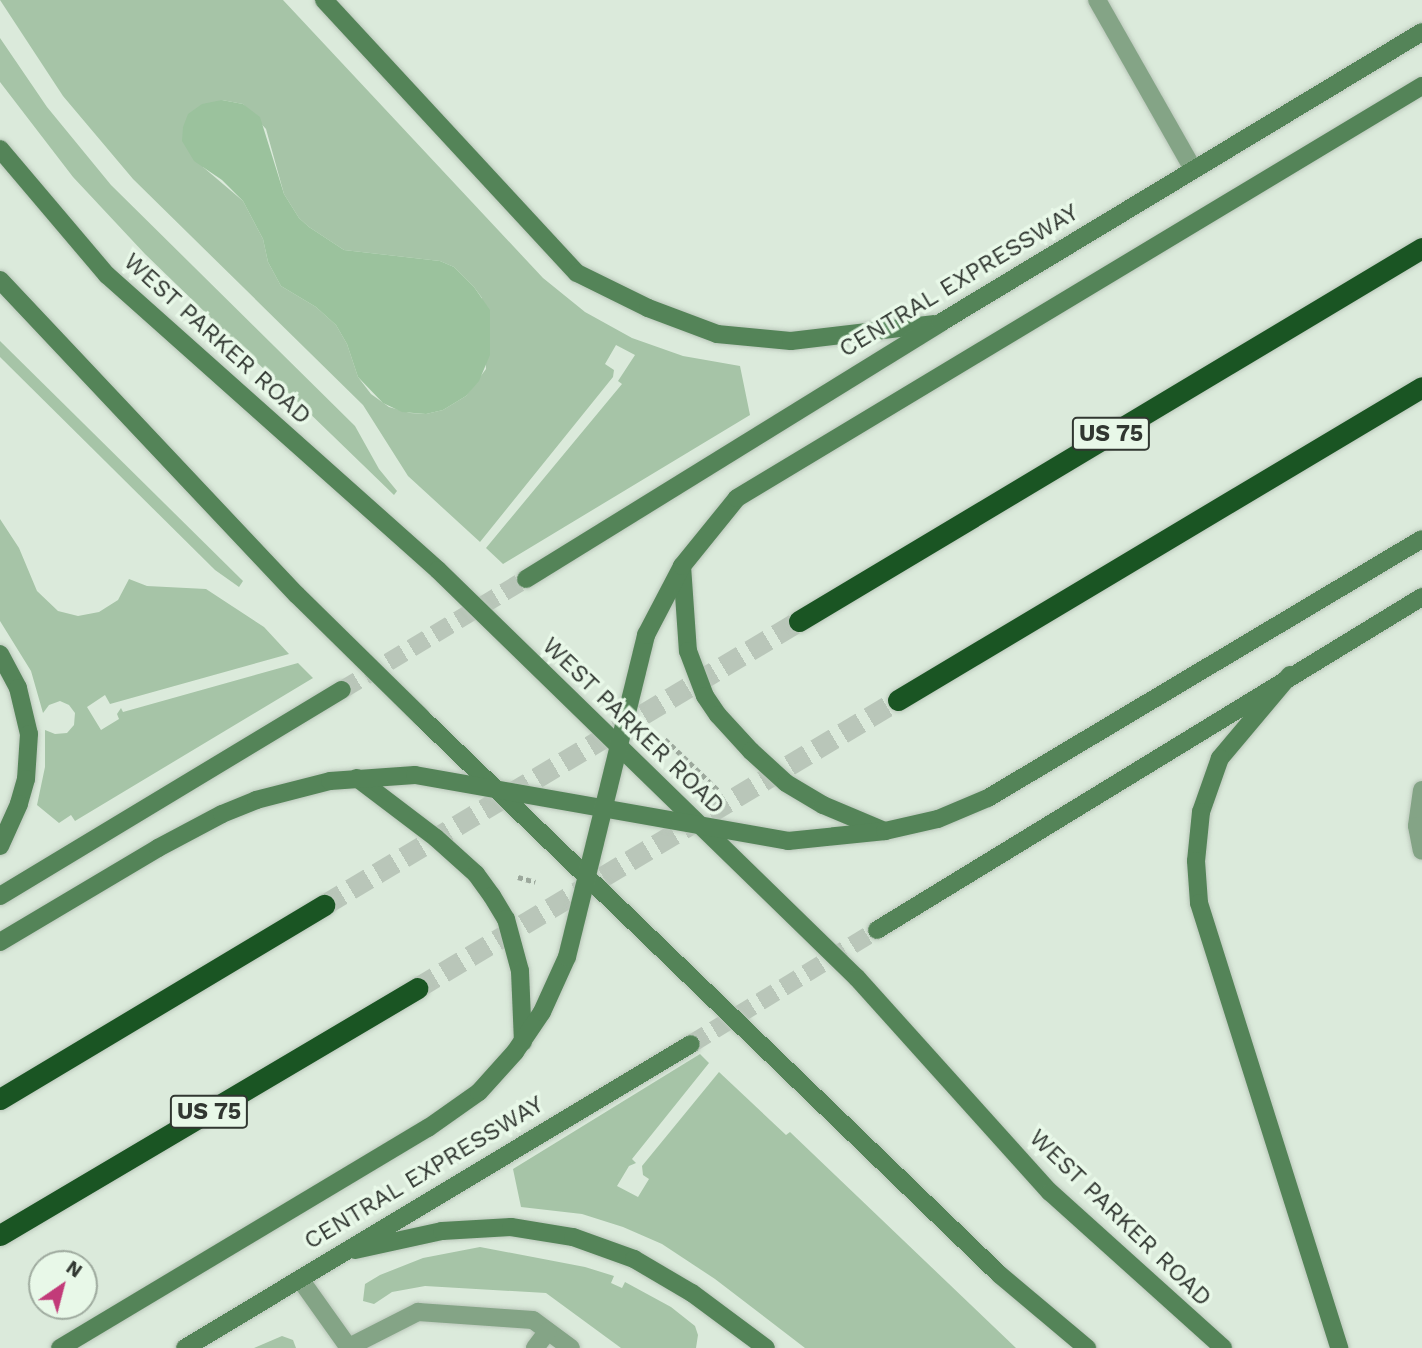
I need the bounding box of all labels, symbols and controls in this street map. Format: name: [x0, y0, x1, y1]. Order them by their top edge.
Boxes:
street label: CENTRAL EXPRESSWAY: [834, 198, 1084, 364]
street label: WEST PARKER ROAD: [117, 247, 317, 431]
road number: US 75: [1071, 414, 1151, 454]
street label: WEST PARKER ROAD: [536, 631, 730, 821]
street label: CENTRAL EXPRESSWAY: [299, 1090, 549, 1256]
road number: US 75: [169, 1092, 249, 1132]
street label: WEST PARKER ROAD: [1023, 1123, 1217, 1313]
north arrow: [28, 1250, 98, 1320]
text: N: [62, 1256, 87, 1282]

